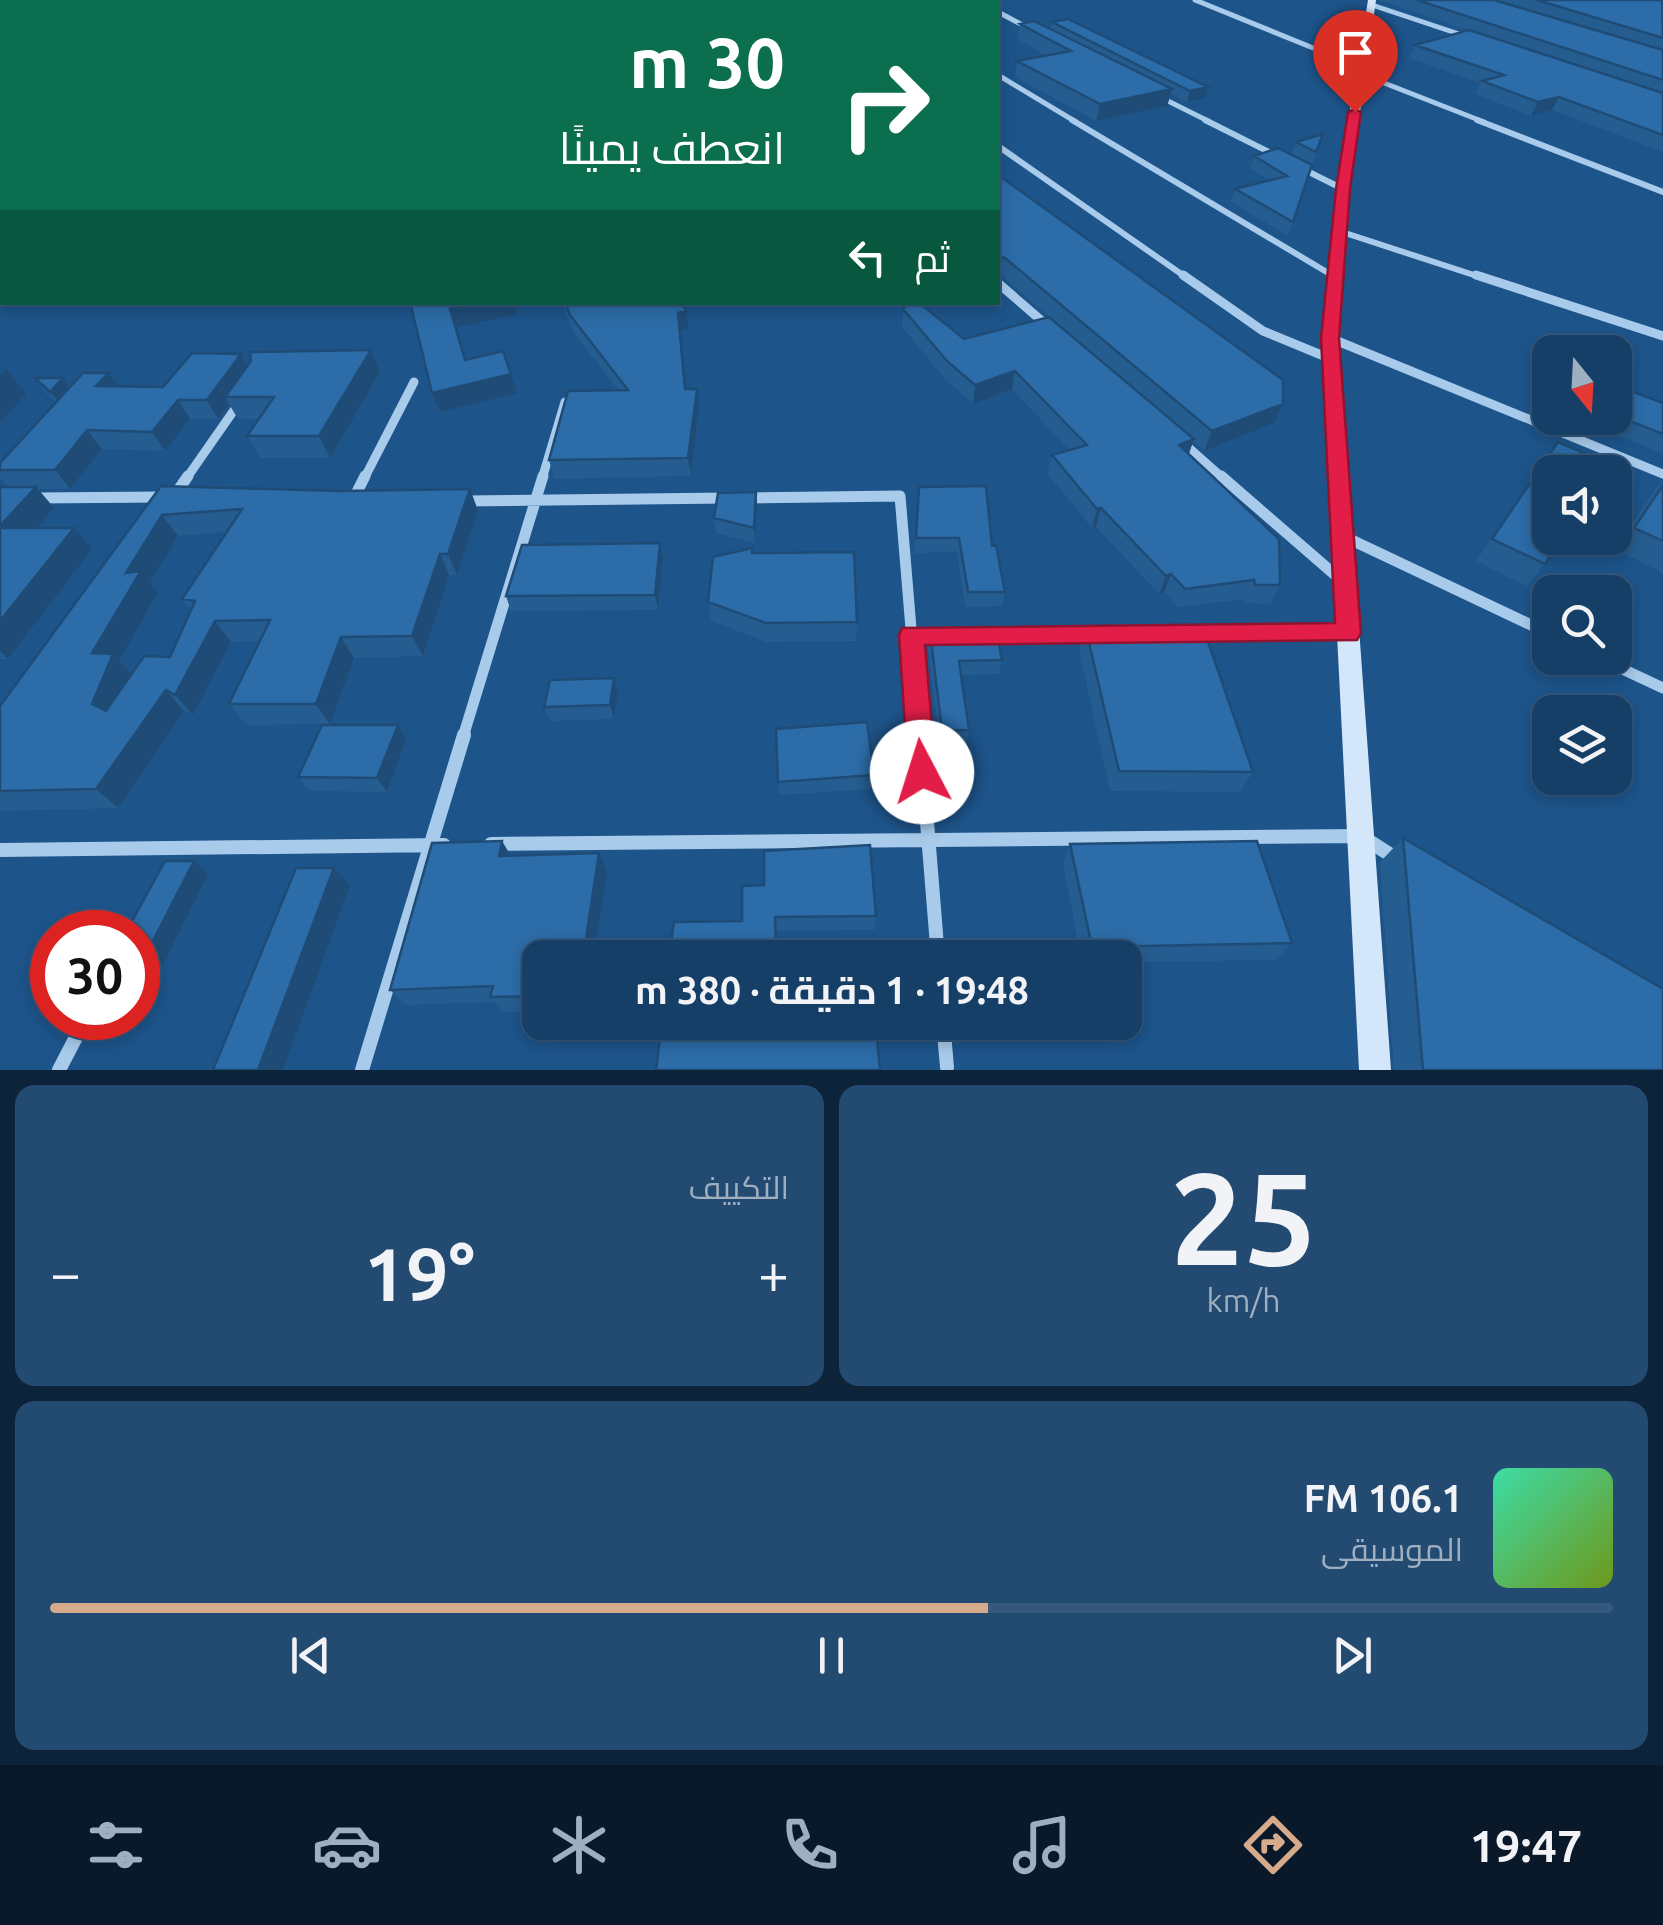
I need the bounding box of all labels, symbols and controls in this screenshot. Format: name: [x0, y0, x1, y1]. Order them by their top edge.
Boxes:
pin: [1313, 10, 1398, 113]
text: 30 m: [629, 23, 785, 101]
icon: arrive: [1328, 25, 1383, 80]
icon: right: [820, 40, 950, 170]
text: انعطف يمينًا: [559, 122, 785, 173]
icon: left: [840, 230, 895, 285]
text: ثم: [915, 237, 950, 279]
north arrow: [1532, 335, 1632, 435]
map controls: [1532, 335, 1632, 795]
button: sound: [1532, 455, 1632, 555]
button: search: [1532, 575, 1632, 675]
button: layers: [1532, 695, 1632, 795]
position arrow: [870, 720, 974, 824]
speed limit sign: 30: [30, 910, 160, 1040]
text: 19:48 · 1 دقيقة · 380 m: [635, 969, 1029, 1011]
text: 25: [1170, 1144, 1317, 1290]
text: التكييف: [689, 1169, 789, 1205]
text: 19°: [364, 1231, 475, 1315]
text: −: [50, 1242, 81, 1303]
text: +: [758, 1242, 789, 1303]
text: km/h: [1207, 1282, 1280, 1318]
text: 106.1 FM: [1304, 1477, 1463, 1519]
text: الموسيقى: [1321, 1531, 1463, 1567]
icon: previous: [283, 1628, 338, 1683]
icon: pause: [804, 1628, 859, 1683]
icon: next: [1325, 1628, 1380, 1683]
icon: filters: [81, 1810, 151, 1880]
icon: car: [312, 1810, 382, 1880]
icon: climate: [544, 1810, 614, 1880]
icon: phone: [775, 1810, 845, 1880]
icon: music: [1007, 1810, 1077, 1880]
icon: directions: [1238, 1810, 1308, 1880]
text: 19:47: [1470, 1820, 1582, 1871]

